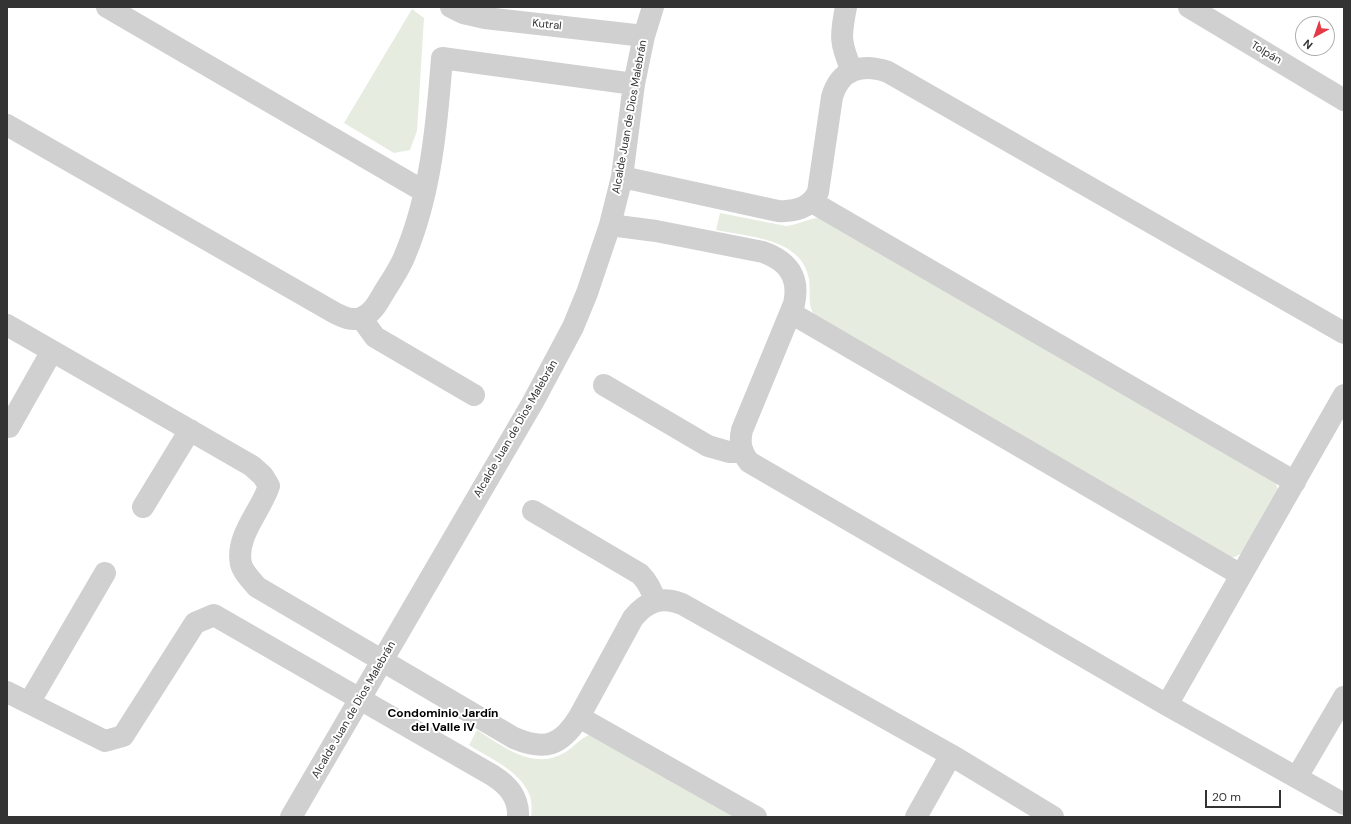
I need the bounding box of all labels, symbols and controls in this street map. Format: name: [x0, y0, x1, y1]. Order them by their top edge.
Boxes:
north arrow: [1295, 16, 1335, 56]
street label: Kutral: [532, 17, 562, 33]
text: N: [1300, 36, 1316, 52]
street label: Alcalde Juan de Dios Malebrán: [610, 39, 650, 195]
street label: Tolpán: [1248, 39, 1284, 67]
street label: Alcalde Juan de Dios Malebrán: [471, 358, 561, 500]
street label: Alcalde Juan de Dios Malebrán: [309, 639, 399, 781]
district label: Condominio Jardín del Valle IV: [388, 707, 498, 735]
scale bar: [1207, 782, 1283, 808]
text: 20 m: [1212, 789, 1241, 805]

